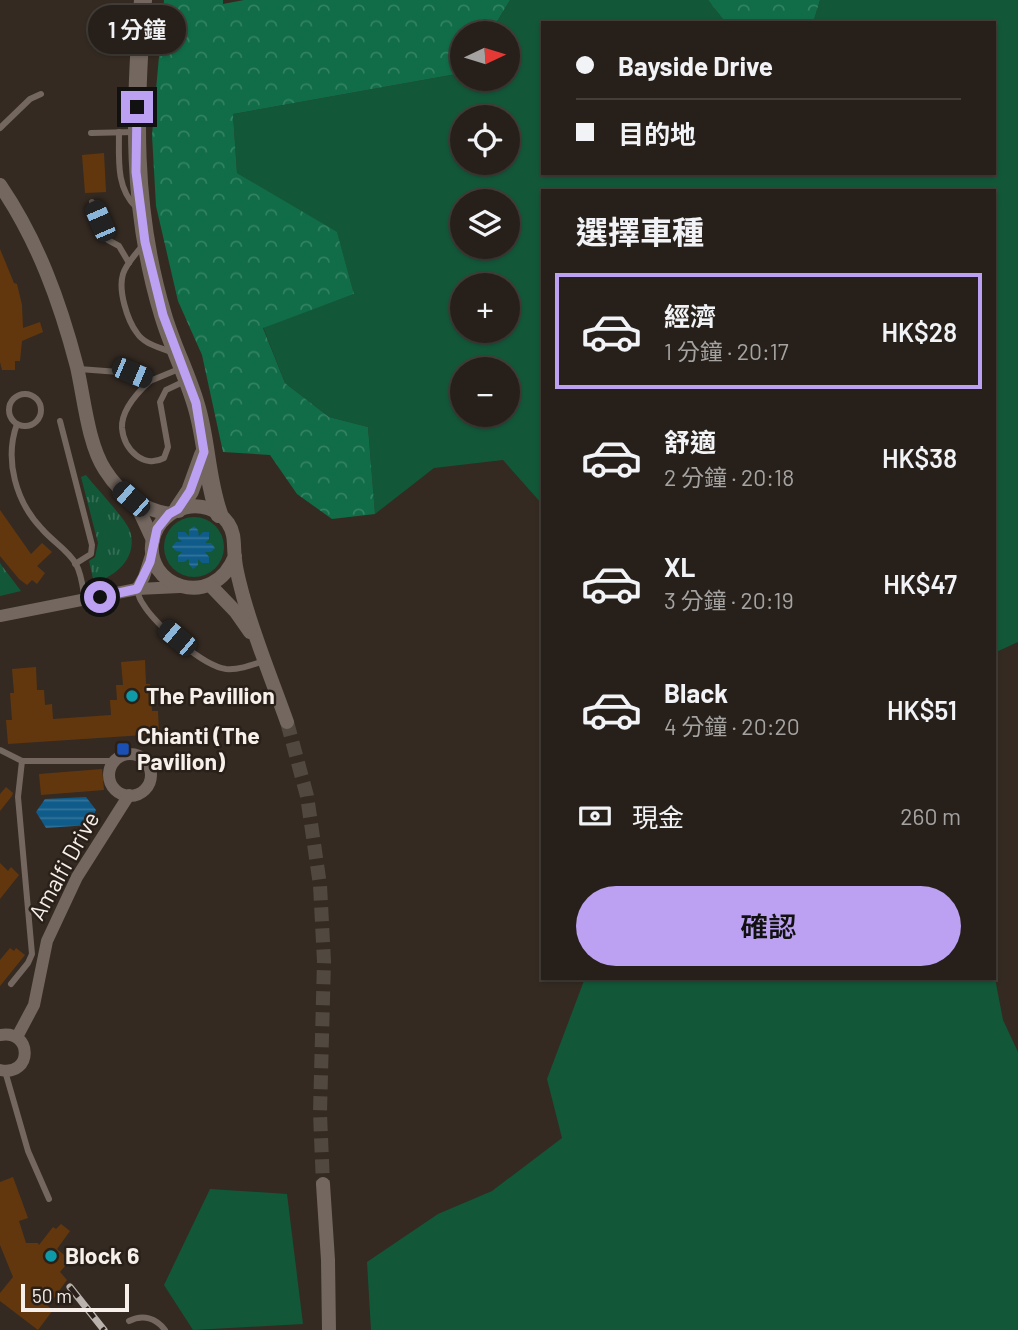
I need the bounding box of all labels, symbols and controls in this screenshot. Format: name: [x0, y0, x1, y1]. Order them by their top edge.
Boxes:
callout: 1 分鐘: [88, 6, 186, 55]
text: 1 分鐘: [108, 15, 166, 43]
north arrow: [450, 21, 520, 91]
map controls: [450, 21, 520, 427]
text: Bayside Drive: [618, 50, 773, 81]
route end: [121, 91, 153, 123]
button: locate: [450, 105, 520, 175]
text: 目的地: [618, 118, 696, 149]
button: layers: [450, 189, 520, 259]
car: [83, 198, 118, 244]
text: 選擇車種: [576, 212, 704, 250]
button: +: [450, 273, 520, 343]
icon: car: [580, 300, 643, 363]
text: 經濟: [664, 300, 716, 331]
text: HK$28: [881, 316, 957, 347]
text: 1 分鐘 · 20:17: [664, 337, 789, 365]
car: [109, 355, 156, 391]
button: −: [450, 357, 520, 427]
icon: car: [580, 426, 643, 489]
text: 舒適: [664, 426, 716, 457]
text: HK$38: [882, 442, 957, 473]
text: 2 分鐘 · 20:18: [664, 463, 794, 491]
car: [109, 477, 154, 521]
text: XL: [664, 551, 695, 582]
icon: car: [580, 552, 643, 615]
text: HK$47: [883, 568, 957, 599]
route start: [84, 581, 116, 613]
text: 3 分鐘 · 20:19: [664, 586, 794, 614]
car: [155, 616, 200, 660]
text: Black: [664, 677, 728, 708]
icon: car: [580, 678, 643, 741]
place label: The Pavillion: [146, 681, 275, 709]
marker: The Pavillion: [124, 688, 140, 704]
text: HK$51: [887, 694, 957, 725]
text: 4 分鐘 · 20:20: [664, 712, 800, 740]
place label: Chianti (The Pavilion): [137, 721, 260, 775]
marker: Chianti (The Pavilion): [115, 741, 131, 757]
icon: cash: [576, 797, 614, 835]
text: 現金: [632, 801, 684, 832]
text: 260 m: [900, 802, 961, 830]
street label: Amalfi Drive: [22, 806, 104, 925]
button: 確認: [576, 886, 961, 966]
place label: Block 6: [65, 1241, 139, 1269]
marker: Block 6: [43, 1248, 59, 1264]
scale bar: [21, 1281, 130, 1313]
text: 50 m: [32, 1284, 72, 1307]

